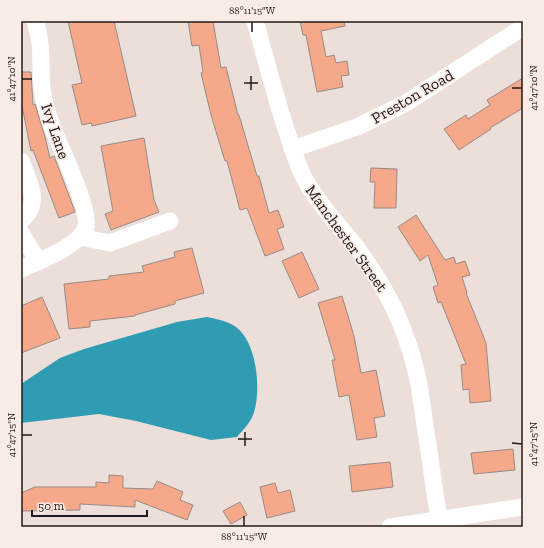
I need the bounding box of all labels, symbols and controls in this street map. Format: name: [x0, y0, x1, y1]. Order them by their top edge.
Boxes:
text: 88°11'15"W: [229, 5, 276, 17]
text: 41°47'10"N: [6, 56, 18, 102]
street label: Preston Road: [368, 65, 457, 128]
text: 41°47'10"N: [528, 65, 540, 111]
street label: Ivy Lane: [37, 101, 74, 161]
street label: Manchester Street: [301, 181, 392, 295]
text: 41°47'15"N: [6, 412, 18, 457]
text: 41°47'15"N: [528, 421, 540, 466]
scale bar: [32, 492, 147, 518]
text: 50 m: [38, 499, 65, 513]
text: 88°11'15"W: [221, 531, 268, 543]

